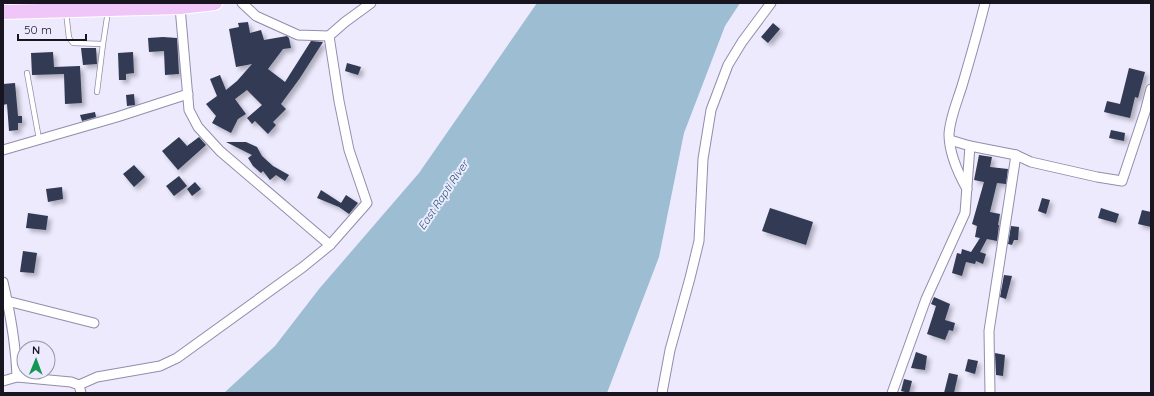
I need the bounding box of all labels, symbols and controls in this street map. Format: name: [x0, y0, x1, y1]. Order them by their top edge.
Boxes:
scale bar: [18, 16, 86, 42]
text: 50 m: [24, 22, 52, 37]
water label: East Rapti River: [415, 156, 472, 232]
north arrow: [16, 340, 56, 380]
text: N: [32, 343, 40, 357]

